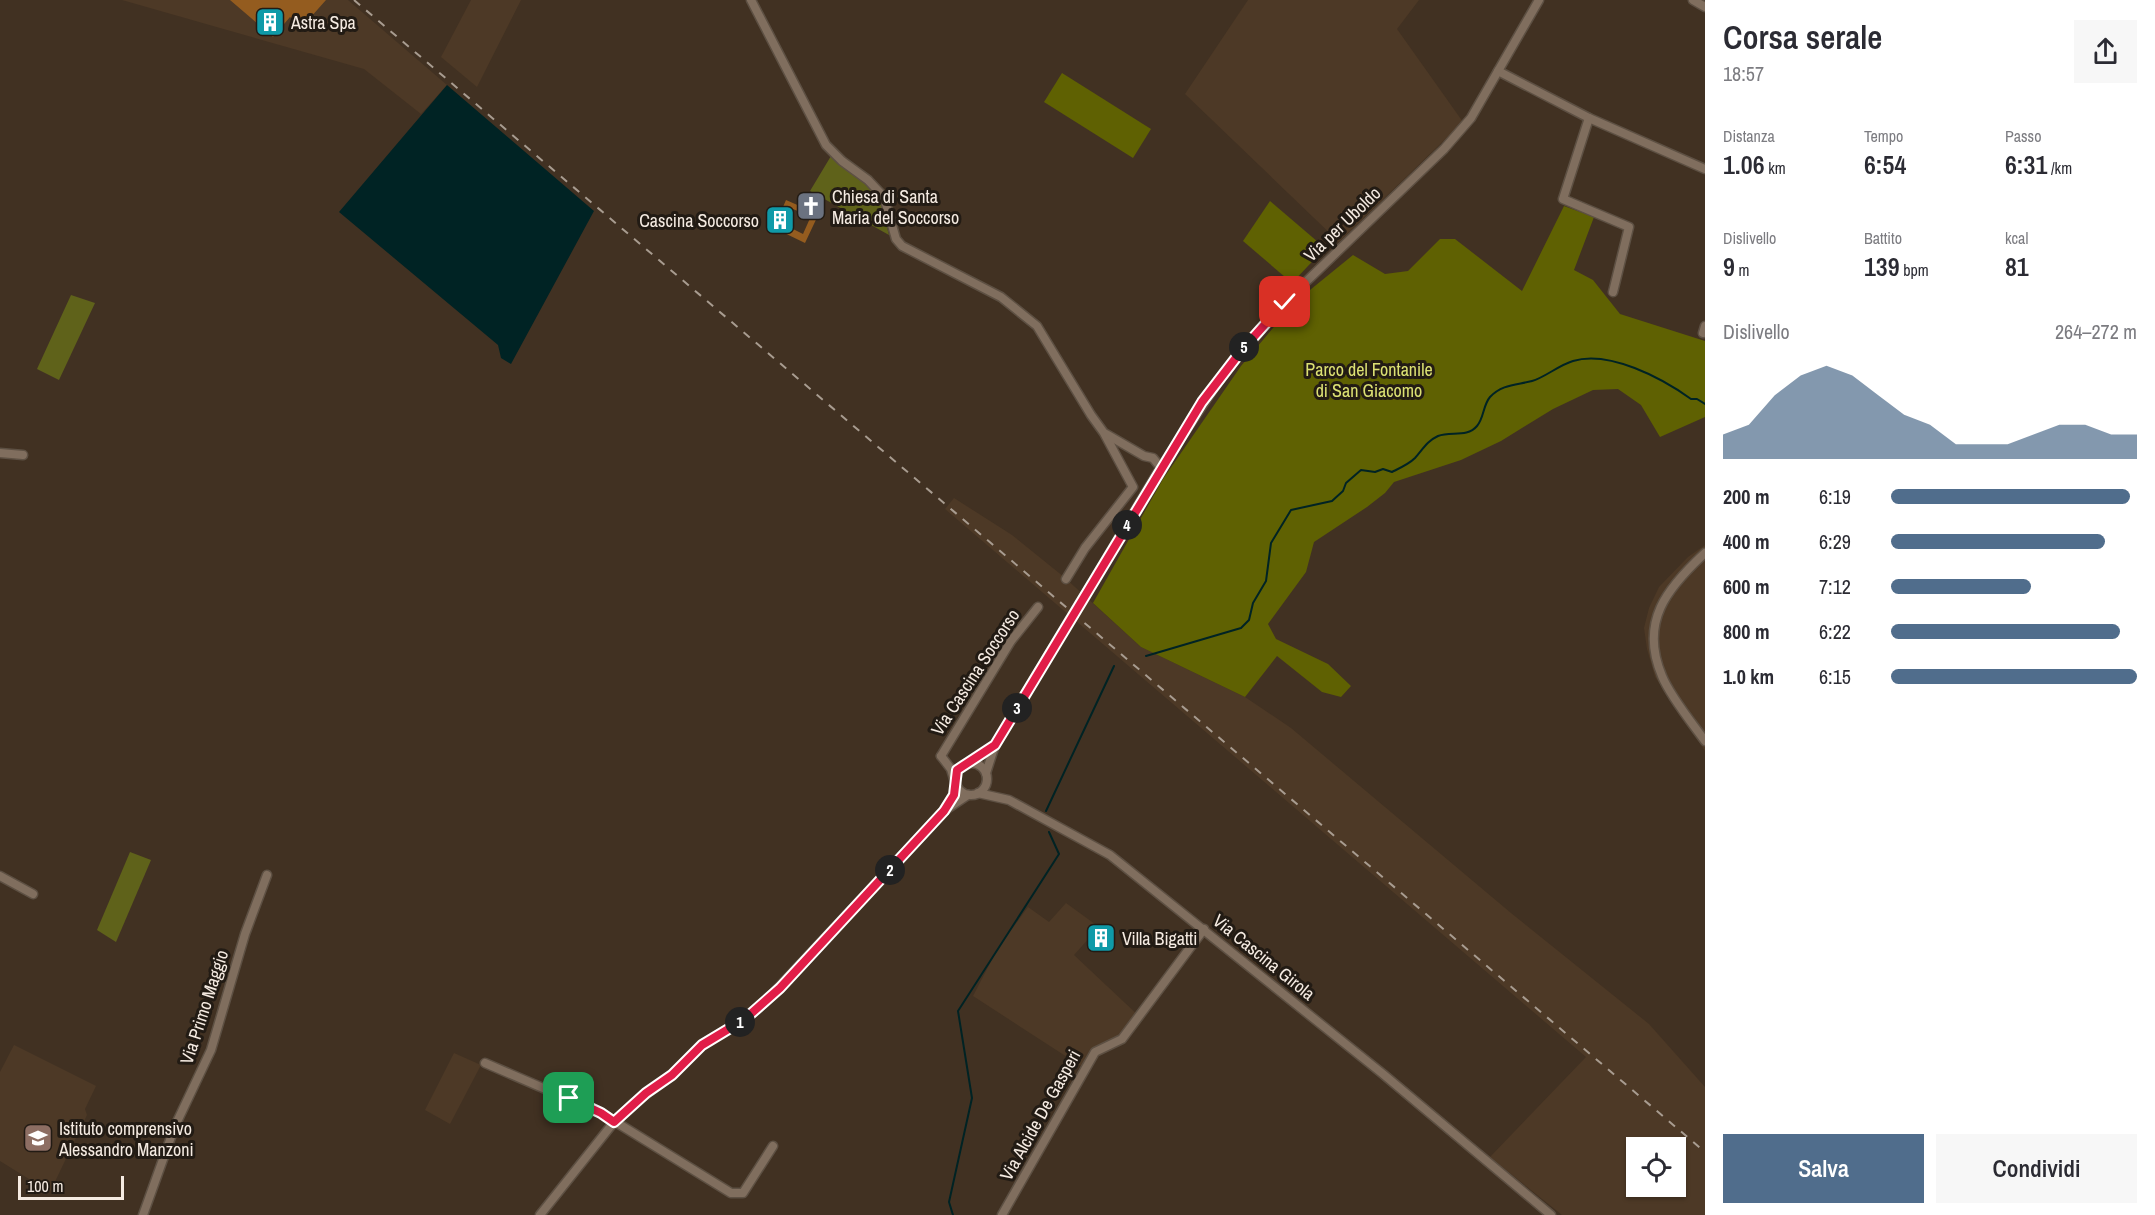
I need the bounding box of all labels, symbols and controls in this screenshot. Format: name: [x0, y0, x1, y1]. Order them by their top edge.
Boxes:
building icon: Astra Spa: [254, 6, 286, 38]
place label: Astra Spa: [290, 10, 356, 35]
text: Corsa serale: [1723, 15, 1882, 59]
button: share: [2074, 20, 2137, 83]
text: 18:57: [1723, 60, 1764, 87]
text: Distanza: [1723, 125, 1775, 147]
text: Tempo: [1864, 125, 1903, 147]
text: Passo: [2005, 125, 2041, 147]
text: 1.06: [1723, 147, 1765, 182]
text: 6:54: [1864, 147, 1906, 182]
text: 6:31: [2005, 147, 2047, 182]
text: km: [1765, 157, 1786, 179]
text: /km: [2047, 157, 2072, 179]
street label: Via per Uboldo: [1298, 181, 1386, 267]
place label: Chiesa di Santa Maria del Soccorso: [832, 184, 959, 230]
church icon: Chiesa di Santa Maria del Soccorso: [795, 190, 827, 222]
building icon: Cascina Soccorso: [764, 204, 796, 236]
place label: Cascina Soccorso: [639, 208, 759, 233]
text: Dislivello: [1723, 227, 1776, 249]
text: Battito: [1864, 227, 1902, 249]
text: kcal: [2005, 227, 2028, 249]
text: 9: [1723, 249, 1735, 284]
text: 139: [1864, 249, 1900, 284]
text: 81: [2005, 249, 2029, 284]
text: m: [1735, 259, 1749, 281]
text: bpm: [1900, 259, 1929, 281]
pin: [1259, 276, 1310, 327]
icon: check: [1268, 285, 1301, 318]
text: Dislivello: [1723, 318, 1790, 345]
text: 264–272 m: [2055, 318, 2137, 345]
pin: 5: [1229, 332, 1259, 362]
text: 5: [1240, 336, 1248, 358]
park label: Parco del Fontanile di San Giacomo: [1305, 357, 1433, 403]
text: 200 m: [1723, 483, 1770, 510]
text: 6:19: [1819, 483, 1851, 510]
pin: 4: [1112, 510, 1142, 540]
text: 4: [1123, 514, 1131, 536]
text: 400 m: [1723, 528, 1770, 555]
text: 6:29: [1819, 528, 1851, 555]
text: 600 m: [1723, 573, 1770, 600]
text: 7:12: [1819, 573, 1851, 600]
street label: Via Cascina Soccorso: [925, 604, 1025, 740]
text: 800 m: [1723, 618, 1770, 645]
text: 6:22: [1819, 618, 1851, 645]
text: 1.0 km: [1723, 663, 1774, 690]
text: 6:15: [1819, 663, 1851, 690]
pin: 3: [1002, 693, 1032, 723]
text: 3: [1013, 697, 1021, 719]
pin: 2: [875, 855, 905, 885]
text: 2: [886, 859, 894, 881]
street label: Via Cascina Girola: [1208, 908, 1320, 1006]
building icon: Villa Bigatti: [1085, 922, 1117, 954]
place label: Villa Bigatti: [1122, 926, 1197, 951]
street label: Via Primo Maggio: [174, 947, 234, 1067]
pin: 1: [725, 1007, 755, 1037]
text: 1: [736, 1011, 744, 1033]
street label: Via Alcide De Gasperi: [994, 1045, 1086, 1185]
pin: [543, 1072, 594, 1123]
icon: arrive: [552, 1081, 585, 1114]
place label: Istituto comprensivo Alessandro Manzoni: [58, 1116, 194, 1162]
school or university icon: Istituto comprensivo Alessandro Manzoni: [22, 1122, 54, 1154]
button: Salva: [1723, 1134, 1924, 1203]
button: Condividi: [1936, 1134, 2137, 1203]
map controls: [1626, 1137, 1686, 1197]
button: locate: [1626, 1137, 1686, 1197]
scale bar: [18, 1173, 124, 1200]
text: 100 m: [27, 1175, 63, 1197]

